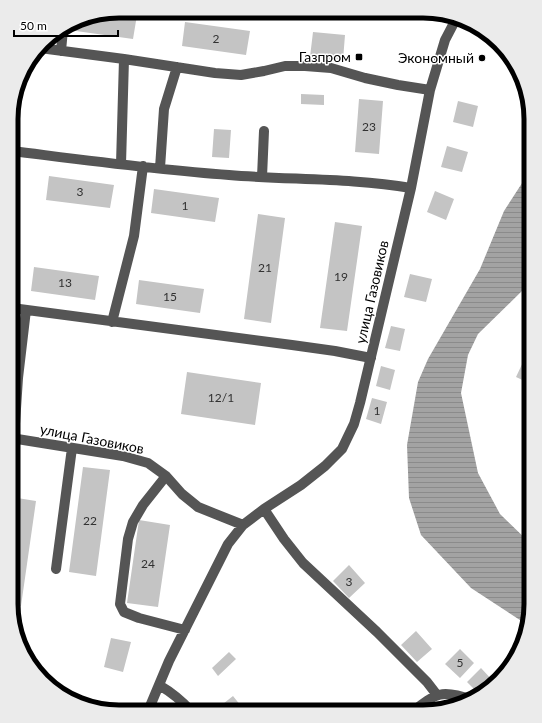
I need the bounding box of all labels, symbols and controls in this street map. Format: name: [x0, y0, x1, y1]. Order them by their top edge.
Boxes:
scale bar: [14, 12, 118, 38]
text: 50 m: [20, 18, 47, 33]
house number: 2: [213, 31, 220, 46]
place label: Газпром: [299, 48, 351, 65]
place label: Экономный: [398, 49, 474, 66]
marker: Газпром: [354, 52, 364, 62]
marker: Экономный: [477, 53, 487, 63]
house number: 23: [362, 119, 376, 134]
house number: 3: [77, 184, 84, 199]
house number: 1: [182, 198, 189, 213]
street label: улица Газовиков: [351, 239, 392, 345]
house number: 21: [258, 260, 272, 275]
house number: 19: [334, 269, 348, 284]
house number: 13: [58, 275, 72, 290]
house number: 15: [163, 289, 177, 304]
house number: 12/1: [208, 390, 234, 405]
house number: 1: [374, 403, 381, 418]
street label: улица Газовиков: [39, 420, 145, 457]
house number: 22: [83, 513, 97, 528]
house number: 24: [141, 556, 155, 571]
house number: 3: [346, 574, 353, 589]
house number: 5: [457, 655, 464, 670]

